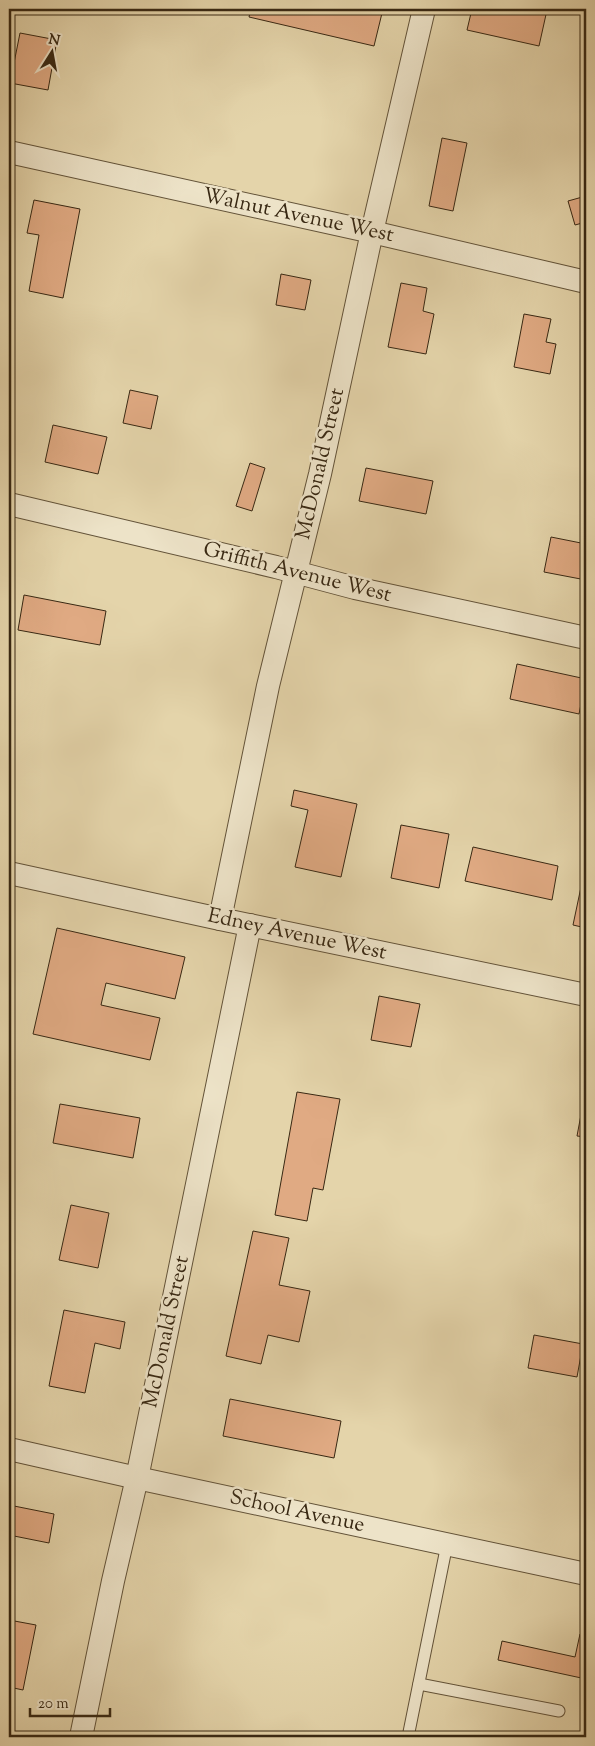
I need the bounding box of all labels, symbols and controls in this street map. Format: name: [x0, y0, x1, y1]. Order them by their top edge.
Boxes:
north arrow: [28, 28, 78, 78]
text: N: [47, 30, 61, 52]
street label: Walnut Avenue West: [200, 181, 396, 251]
street label: McDonald Street: [289, 385, 353, 543]
street label: Griffith Avenue West: [200, 535, 394, 611]
street label: Edney Avenue West: [205, 901, 389, 969]
street label: McDonald Street: [136, 1253, 198, 1411]
street label: School Avenue: [227, 1483, 367, 1541]
scale bar: [30, 1686, 110, 1718]
text: 20 m: [38, 1694, 69, 1715]

